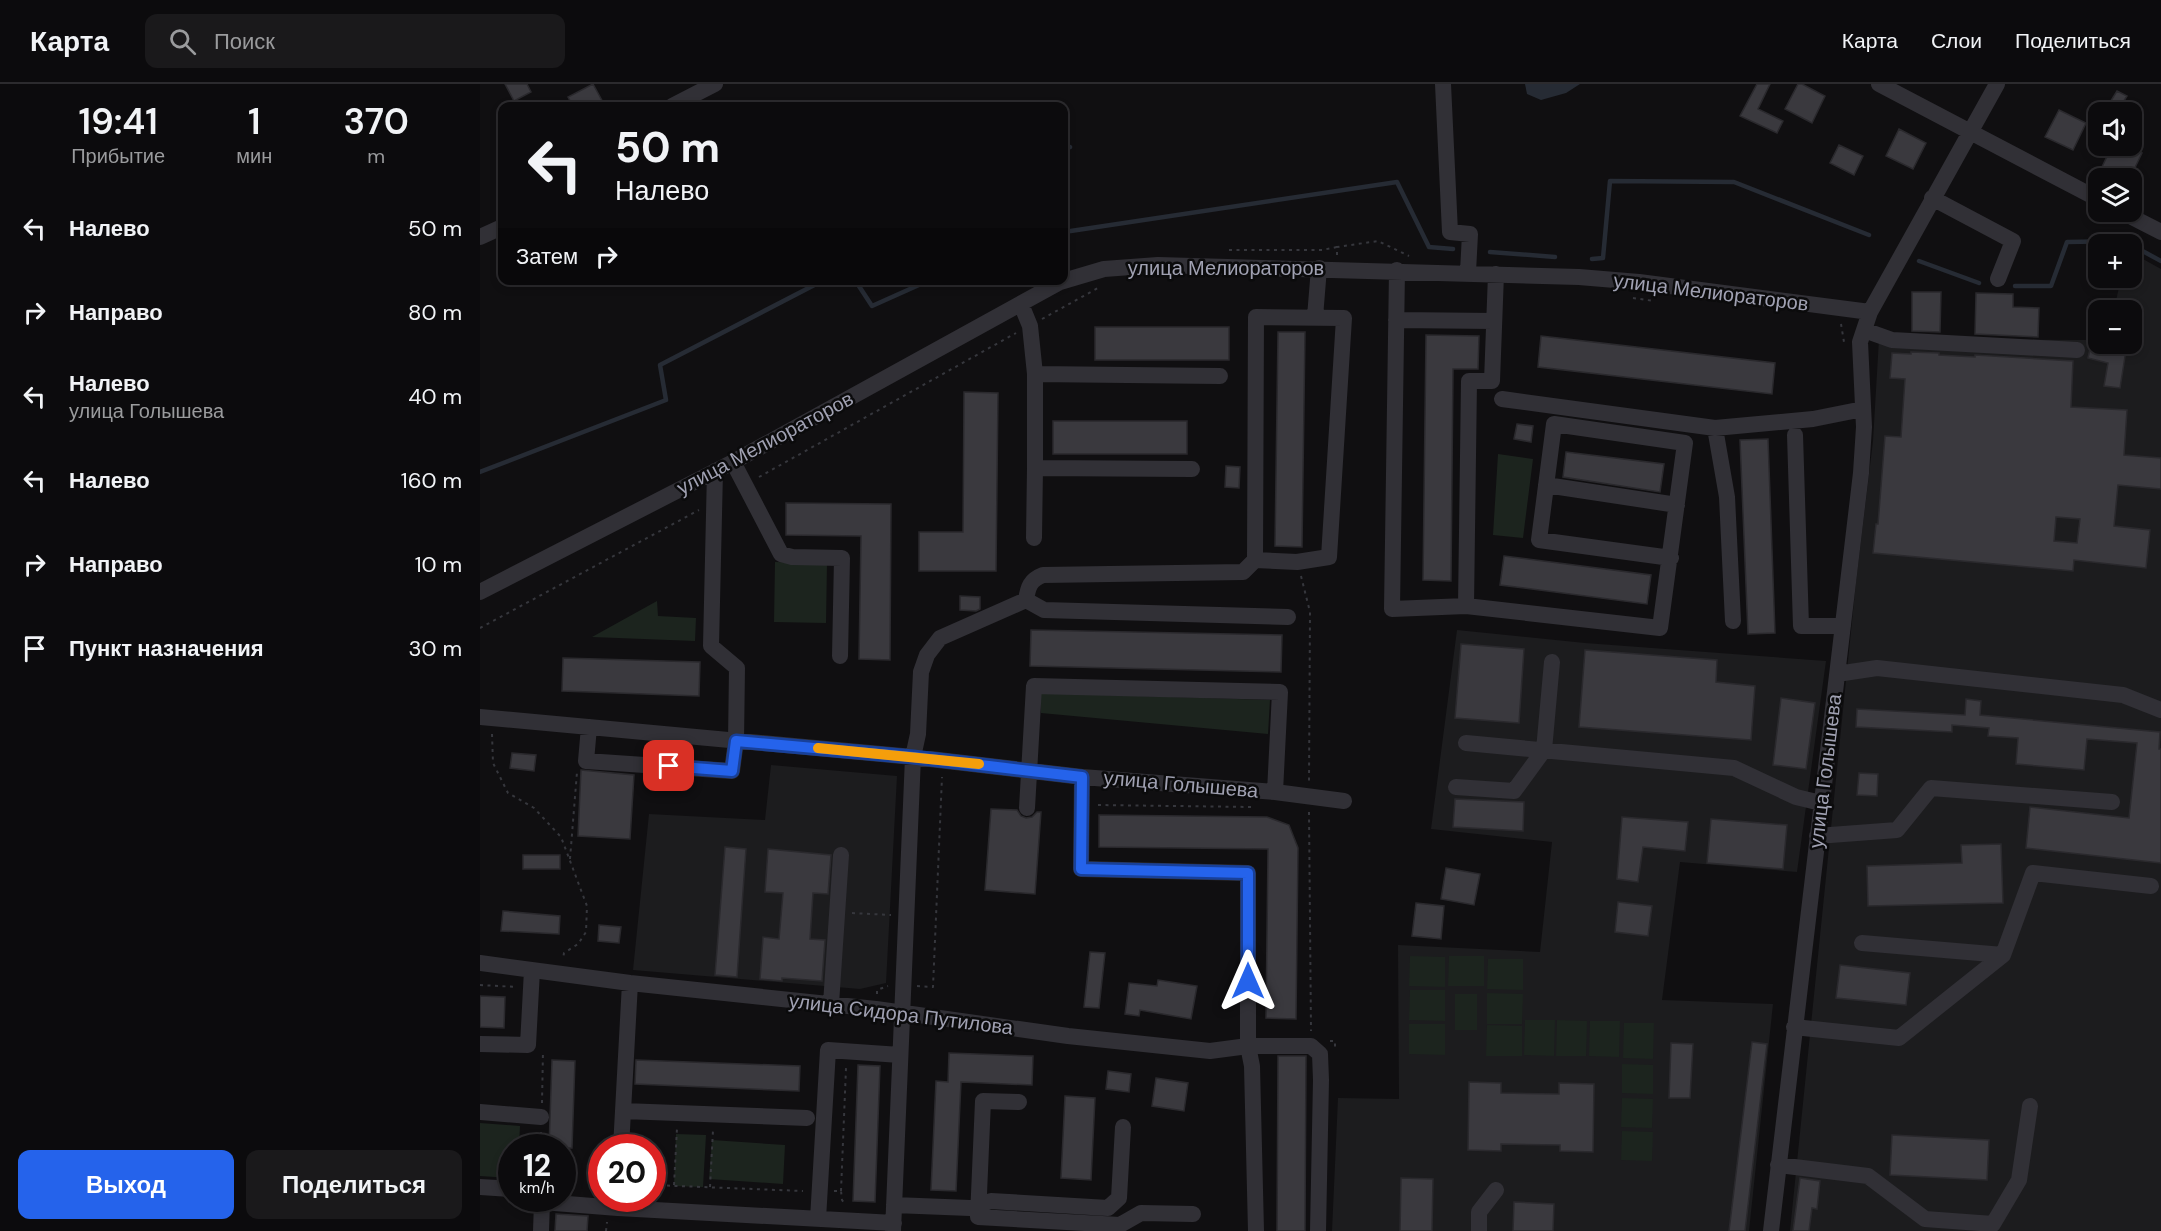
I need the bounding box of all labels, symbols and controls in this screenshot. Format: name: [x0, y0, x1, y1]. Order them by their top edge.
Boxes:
search box: [145, 14, 565, 68]
text: Карта: [30, 23, 109, 60]
icon: search: [166, 25, 199, 58]
text: Поиск: [214, 27, 275, 56]
text: Карта: [1842, 27, 1898, 55]
text: Слои: [1931, 27, 1982, 55]
text: Поделиться: [2015, 27, 2131, 55]
text: 19:41: [78, 98, 158, 145]
text: 1: [248, 98, 261, 145]
text: 370: [343, 98, 409, 145]
map controls: [2088, 102, 2142, 354]
button: sound: [2088, 102, 2142, 156]
text: 50 m: [615, 120, 720, 175]
icon: left: [516, 126, 594, 204]
text: Прибытие: [71, 143, 165, 169]
text: мин: [236, 143, 272, 169]
text: m: [367, 143, 385, 169]
button: layers: [2088, 168, 2142, 222]
text: Налево: [615, 173, 709, 208]
icon: left: [18, 212, 51, 245]
text: Налево: [69, 214, 150, 243]
text: 50 m: [408, 214, 462, 243]
button: +: [2088, 234, 2142, 288]
icon: right: [590, 240, 623, 273]
text: Затем: [516, 242, 578, 271]
street label: улица Мелиораторов: [1128, 255, 1324, 281]
street label: улица Мелиораторов: [1612, 267, 1810, 317]
icon: right: [18, 296, 51, 329]
text: Направо: [69, 298, 163, 327]
text: 80 m: [408, 298, 462, 327]
button: −: [2088, 300, 2142, 354]
text: Налево: [69, 369, 150, 398]
icon: left: [18, 380, 51, 413]
text: 40 m: [408, 382, 462, 411]
street label: улица Мелиораторов: [672, 385, 858, 501]
text: улица Голышева: [69, 398, 224, 424]
icon: left: [18, 464, 51, 497]
text: Налево: [69, 466, 150, 495]
text: 160 m: [401, 466, 462, 495]
icon: right: [18, 548, 51, 581]
text: Направо: [69, 550, 163, 579]
text: 10 m: [415, 550, 462, 579]
icon: arrive: [18, 632, 51, 665]
text: Пункт назначения: [69, 634, 264, 663]
text: 30 m: [408, 634, 462, 663]
street label: улица Голышева: [1803, 692, 1847, 850]
pin: [643, 740, 694, 791]
icon: arrive: [652, 749, 685, 782]
street label: улица Голышева: [1103, 764, 1260, 804]
position arrow: [1216, 949, 1280, 1013]
street label: улица Сидора Путилова: [787, 987, 1015, 1041]
speed limit sign: 20: [588, 1134, 666, 1212]
text: 12: [523, 1146, 551, 1185]
button: Выход: [18, 1150, 234, 1219]
button: Поделиться: [246, 1150, 462, 1219]
text: km/h: [519, 1178, 555, 1198]

